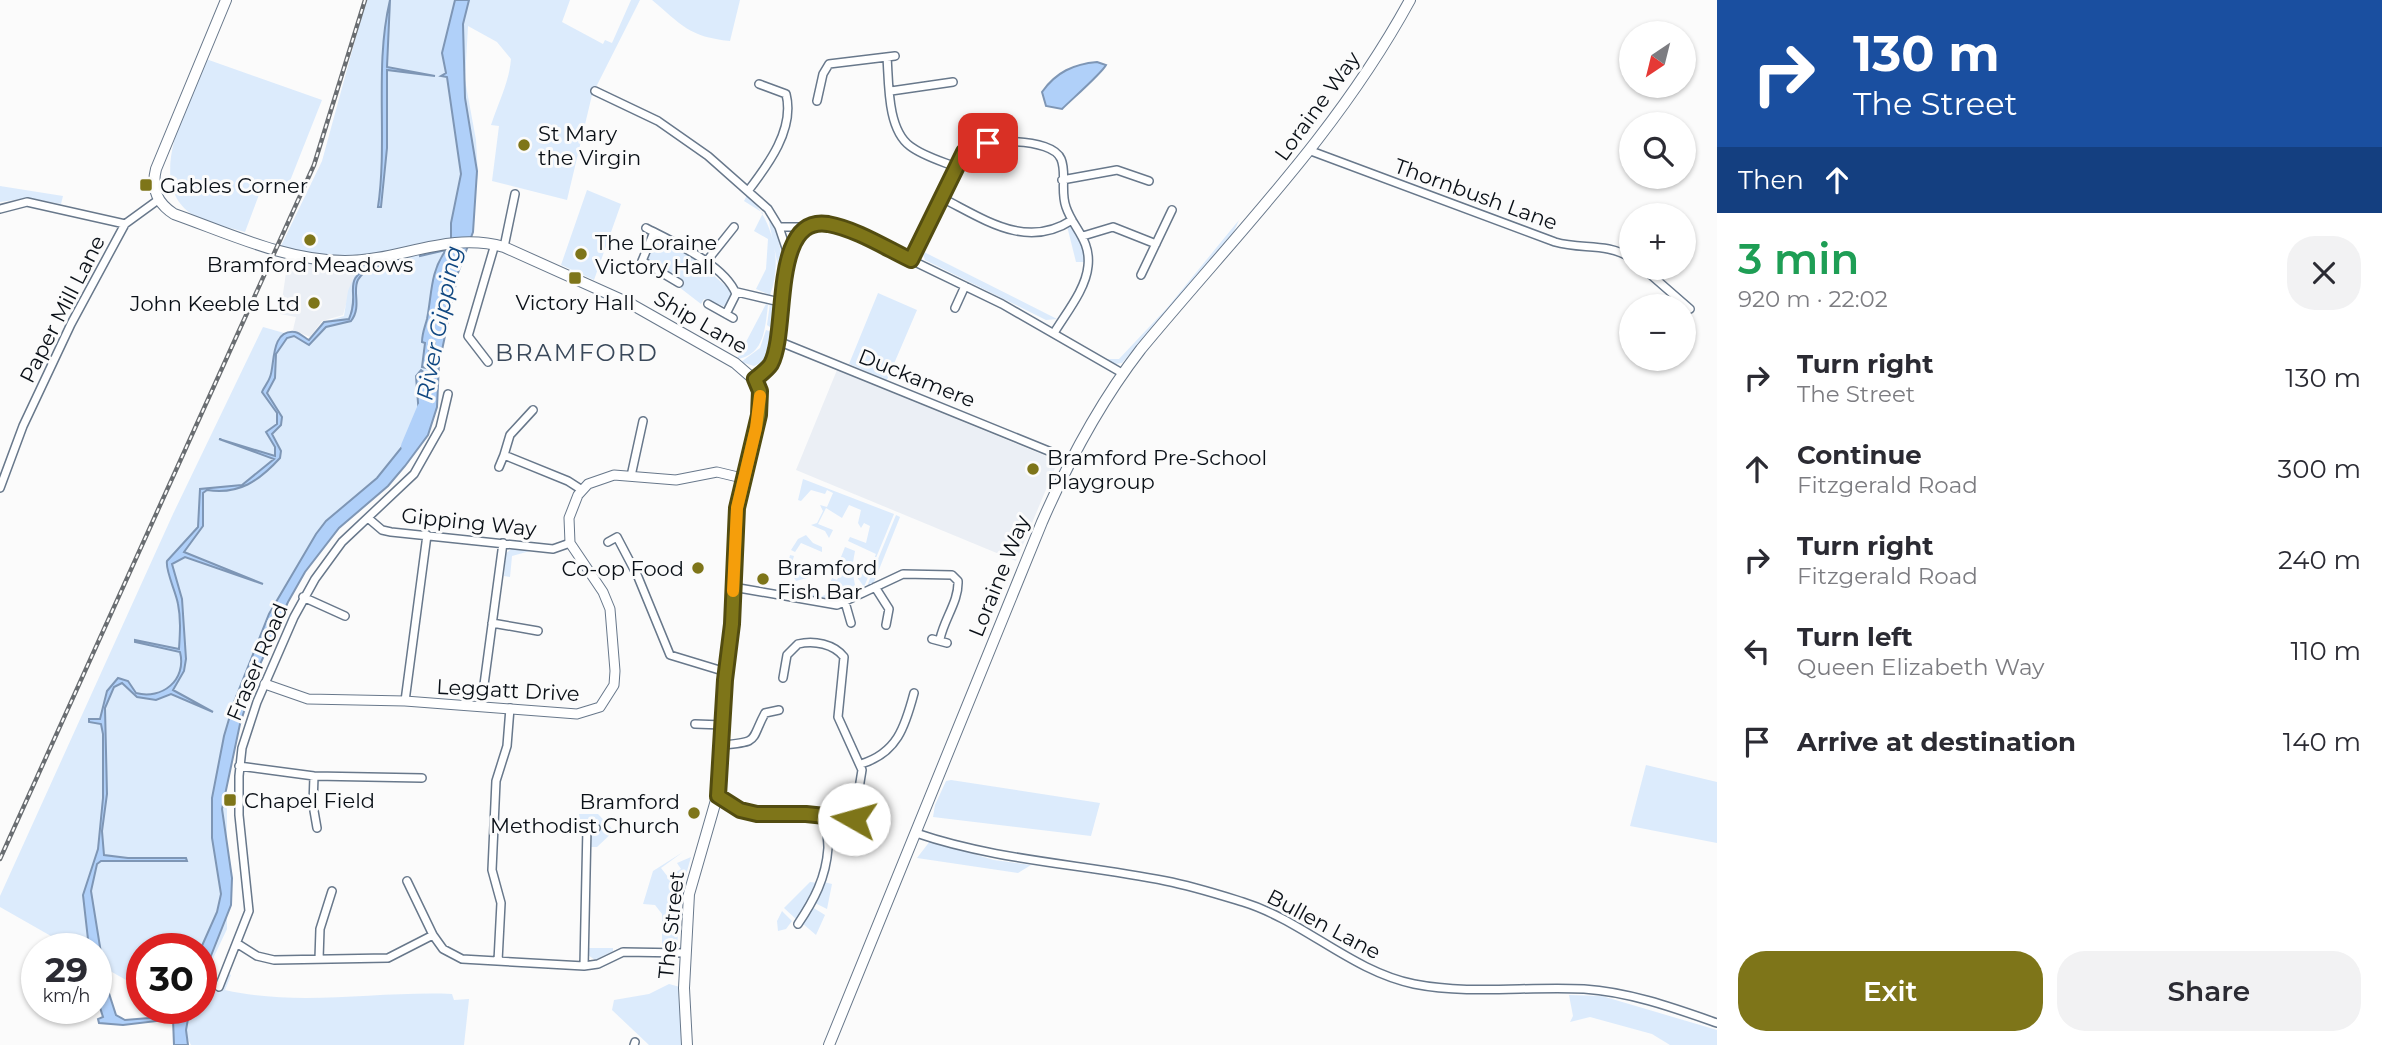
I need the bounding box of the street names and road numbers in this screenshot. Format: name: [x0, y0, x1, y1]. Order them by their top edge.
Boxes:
street label: Loraine Way: [1269, 46, 1365, 165]
street label: Thornbush Lane: [1391, 153, 1561, 235]
street label: Paper Mill Lane: [14, 231, 110, 387]
street label: Ship Lane: [650, 285, 752, 359]
street label: Duckamere: [855, 343, 979, 413]
street label: Gipping Way: [400, 502, 538, 542]
street label: Loraine Way: [963, 511, 1035, 640]
street label: Fraser Road: [221, 600, 293, 724]
street label: Leggatt Drive: [436, 674, 580, 706]
street label: The Street: [653, 870, 689, 980]
street label: Bullen Lane: [1263, 884, 1385, 964]

